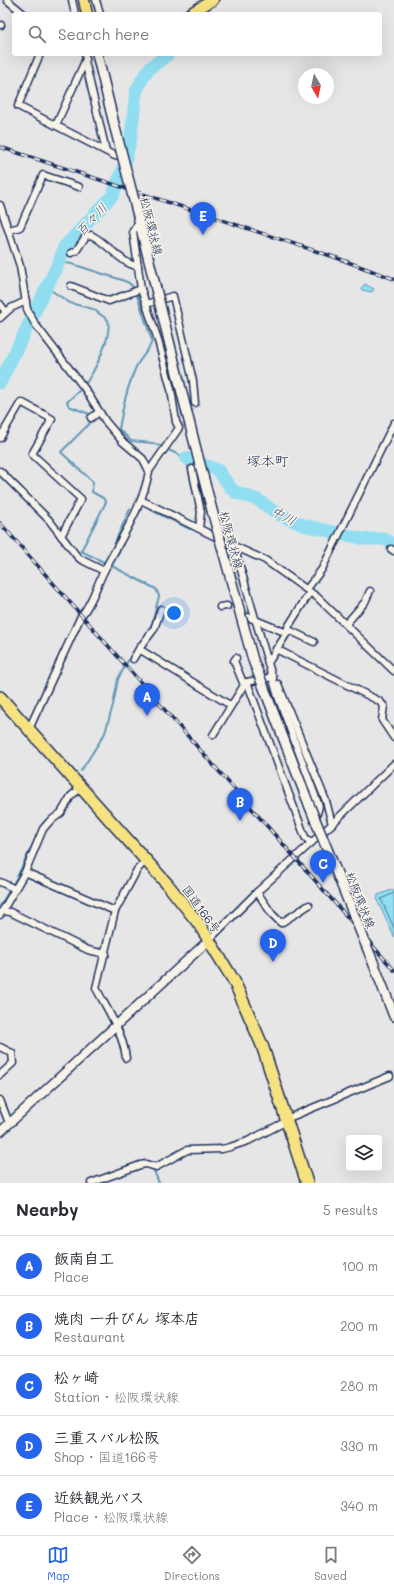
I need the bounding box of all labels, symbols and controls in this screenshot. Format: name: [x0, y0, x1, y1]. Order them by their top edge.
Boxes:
search box: [12, 12, 382, 56]
icon: search: [26, 23, 48, 45]
text: Search here: [58, 24, 149, 44]
north arrow: [298, 68, 334, 104]
street label: 松阪環状線: [137, 195, 167, 257]
water label: 百々川: [71, 199, 111, 239]
pin: E: [190, 202, 216, 235]
district label: 塚本町: [247, 451, 289, 470]
water label: 中川: [269, 501, 299, 529]
street label: 松阪環状線: [217, 509, 247, 571]
your location: [164, 603, 184, 623]
pin: A: [134, 683, 160, 716]
pin: B: [227, 788, 253, 821]
pin: C: [310, 850, 336, 883]
street label: 松阪環状線: [342, 869, 380, 931]
street label: 国道166号: [179, 882, 225, 936]
pin: D: [260, 929, 286, 962]
map controls: [346, 1135, 382, 1171]
button: layers: [346, 1135, 382, 1171]
text: Nearby: [16, 1198, 78, 1220]
text: 5 results: [323, 1201, 378, 1218]
text: 飯南自工: [54, 1248, 114, 1268]
text: A: [24, 1257, 34, 1274]
text: 100 m: [342, 1257, 378, 1274]
text: Place: [54, 1268, 89, 1285]
text: 焼肉 一升びん 塚本店: [54, 1308, 200, 1328]
text: B: [25, 1317, 33, 1334]
text: 200 m: [340, 1317, 378, 1334]
text: Restaurant: [54, 1328, 125, 1345]
text: 松ヶ崎: [54, 1367, 99, 1387]
text: C: [24, 1377, 34, 1394]
text: 280 m: [340, 1377, 378, 1394]
text: Station · 松阪環状線: [54, 1388, 179, 1405]
text: 三重スバル松阪: [54, 1427, 159, 1447]
text: D: [24, 1437, 34, 1454]
text: 330 m: [340, 1437, 378, 1454]
text: Shop · 国道166号: [54, 1448, 159, 1465]
text: 近鉄観光バス: [54, 1487, 144, 1507]
text: E: [25, 1497, 33, 1514]
text: 340 m: [340, 1497, 378, 1514]
text: Place · 松阪環状線: [54, 1508, 168, 1525]
tab: Map: [47, 1544, 70, 1583]
tab: Directions: [164, 1544, 220, 1583]
tab: Saved: [314, 1544, 347, 1583]

